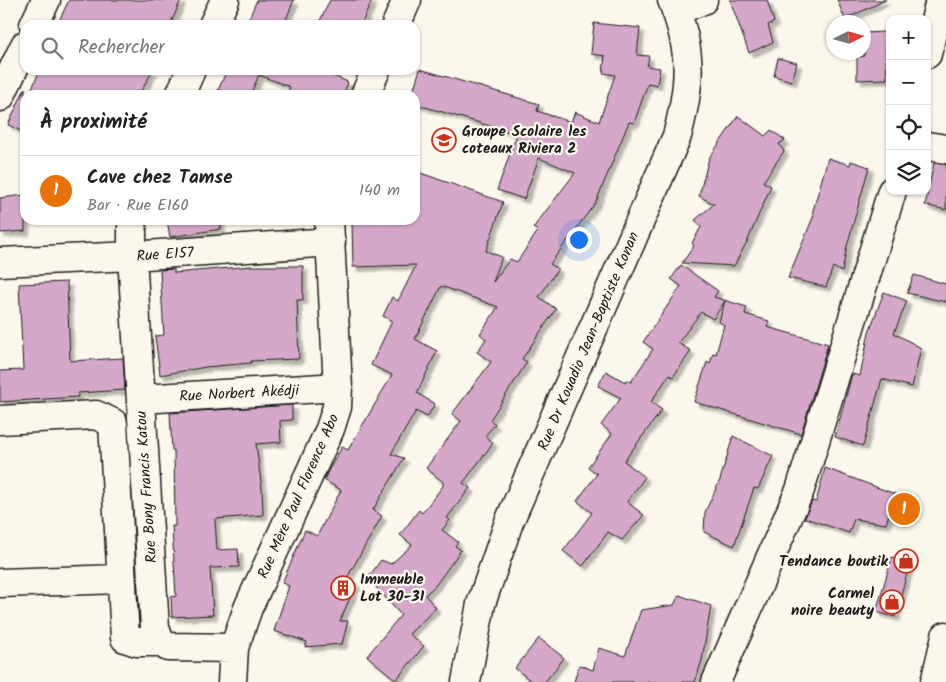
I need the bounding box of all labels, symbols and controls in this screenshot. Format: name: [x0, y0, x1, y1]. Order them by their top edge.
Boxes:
north arrow: [826, 15, 871, 60]
map controls: [886, 15, 931, 195]
button: +: [886, 15, 931, 60]
search box: [20, 20, 420, 75]
text: Rechercher: [78, 33, 165, 63]
icon: search: [38, 34, 66, 62]
button: −: [886, 60, 931, 105]
button: locate: [886, 105, 931, 150]
text: À proximité: [40, 106, 147, 139]
place label: Groupe Scolaire les coteaux Riviera 2: [462, 120, 587, 161]
school or university icon: Groupe Scolaire les coteaux Riviera 2: [431, 127, 457, 153]
button: layers: [886, 150, 931, 195]
text: Cave chez Tamse: [87, 163, 232, 193]
text: 1: [54, 178, 58, 203]
text: 140 m: [359, 178, 400, 203]
text: Bar · Rue E160: [87, 193, 189, 218]
your location: [566, 227, 592, 253]
street label: Rue Dr Kouadio Jean-Baptiste Konan: [532, 228, 646, 455]
street label: Rue E157: [136, 241, 196, 269]
street label: Rue Norbert Akédji: [179, 379, 301, 409]
street label: Rue Bony Francis Katou: [130, 410, 164, 564]
street label: Rue Mère Paul Florence Abo: [252, 410, 346, 583]
pin: 1: [888, 490, 920, 528]
shop icon: Tendance boutik: [893, 548, 919, 574]
place label: Tendance boutik: [779, 550, 889, 574]
place label: Immeuble Lot 30-31: [360, 568, 425, 609]
building icon: Immeuble Lot 30-31: [330, 575, 356, 601]
place label: Carmel noire beauty: [791, 582, 874, 623]
shop icon: Carmel noire beauty: [879, 589, 905, 615]

